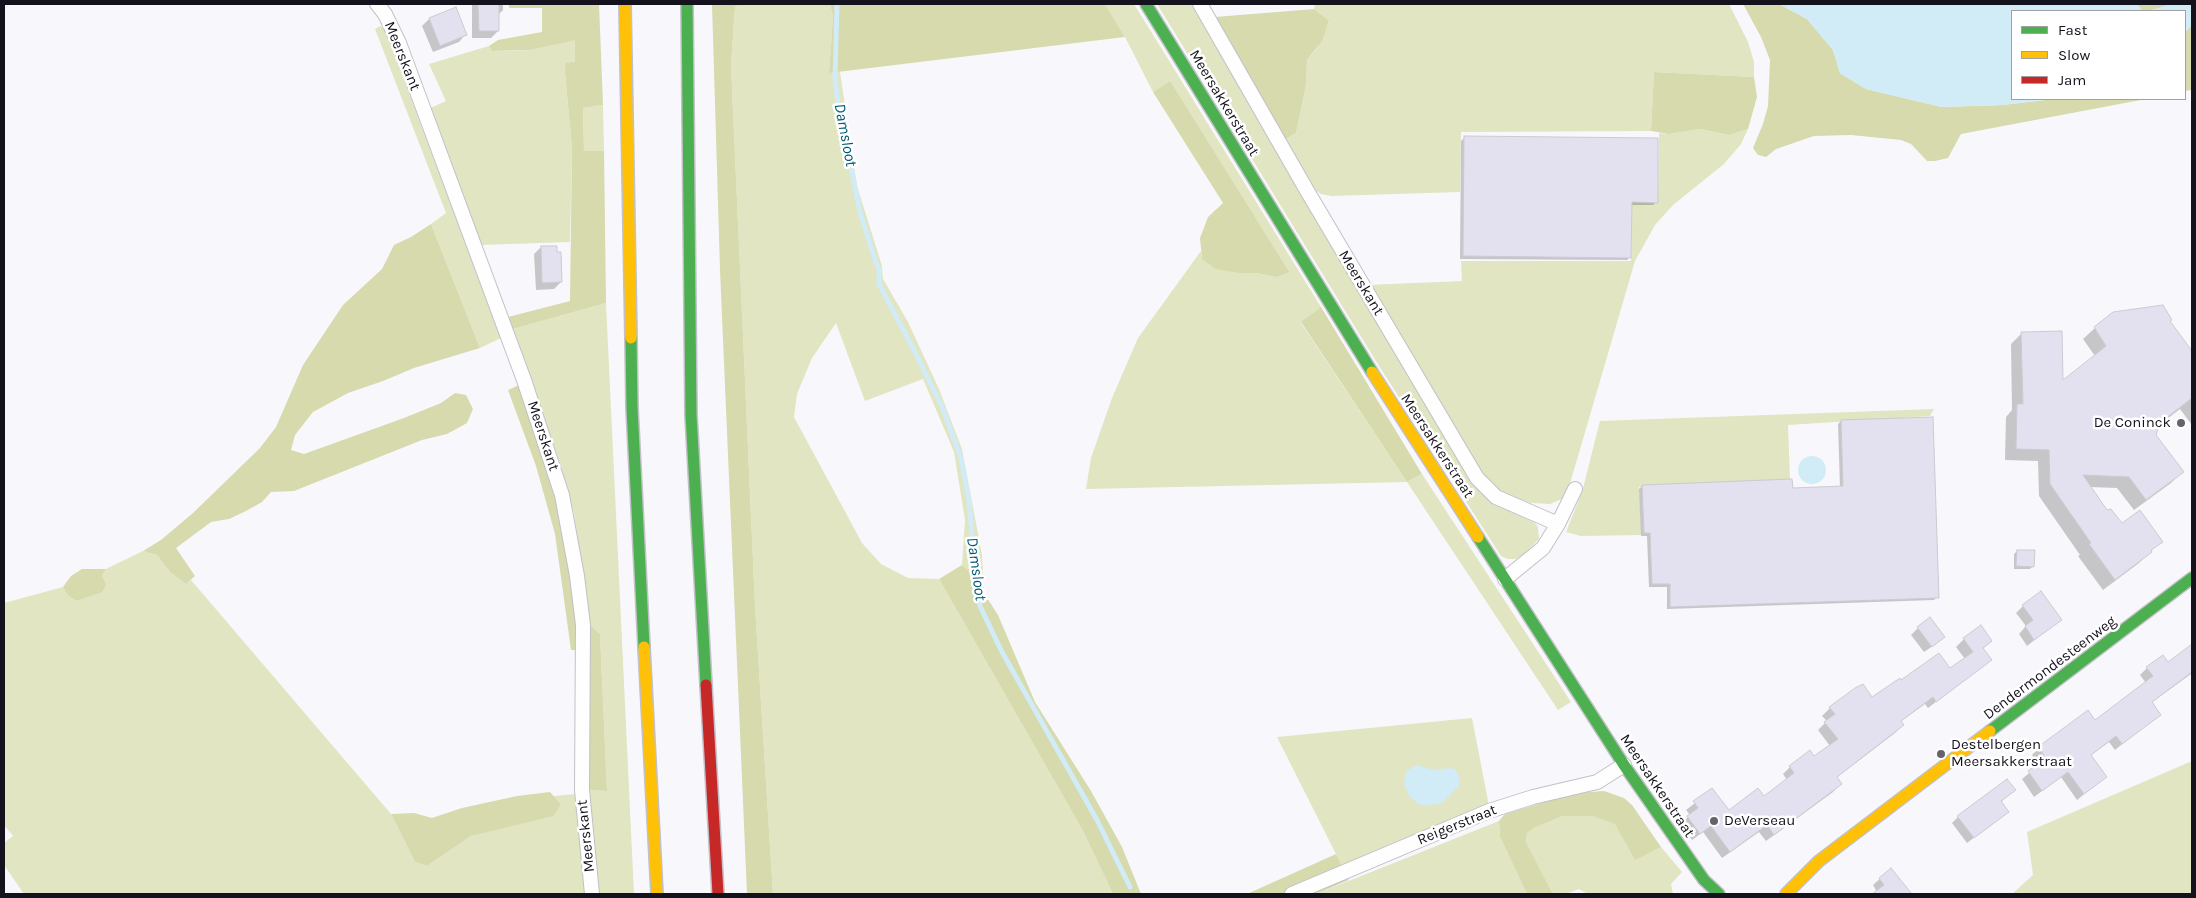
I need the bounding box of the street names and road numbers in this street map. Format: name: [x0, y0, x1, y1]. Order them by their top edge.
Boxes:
street label: Meerskant: [380, 19, 424, 93]
street label: Meersakkerstraat: [1185, 47, 1263, 159]
street label: Meerskant: [1335, 247, 1387, 319]
street label: Meersakkerstraat: [1397, 390, 1477, 502]
street label: Meerskant: [523, 399, 563, 473]
street label: Dendermondesteenweg: [1980, 612, 2120, 724]
street label: Meersakkerstraat: [1616, 731, 1698, 841]
street label: Meerskant: [573, 799, 599, 873]
street label: Reigerstraat: [1415, 801, 1499, 849]

